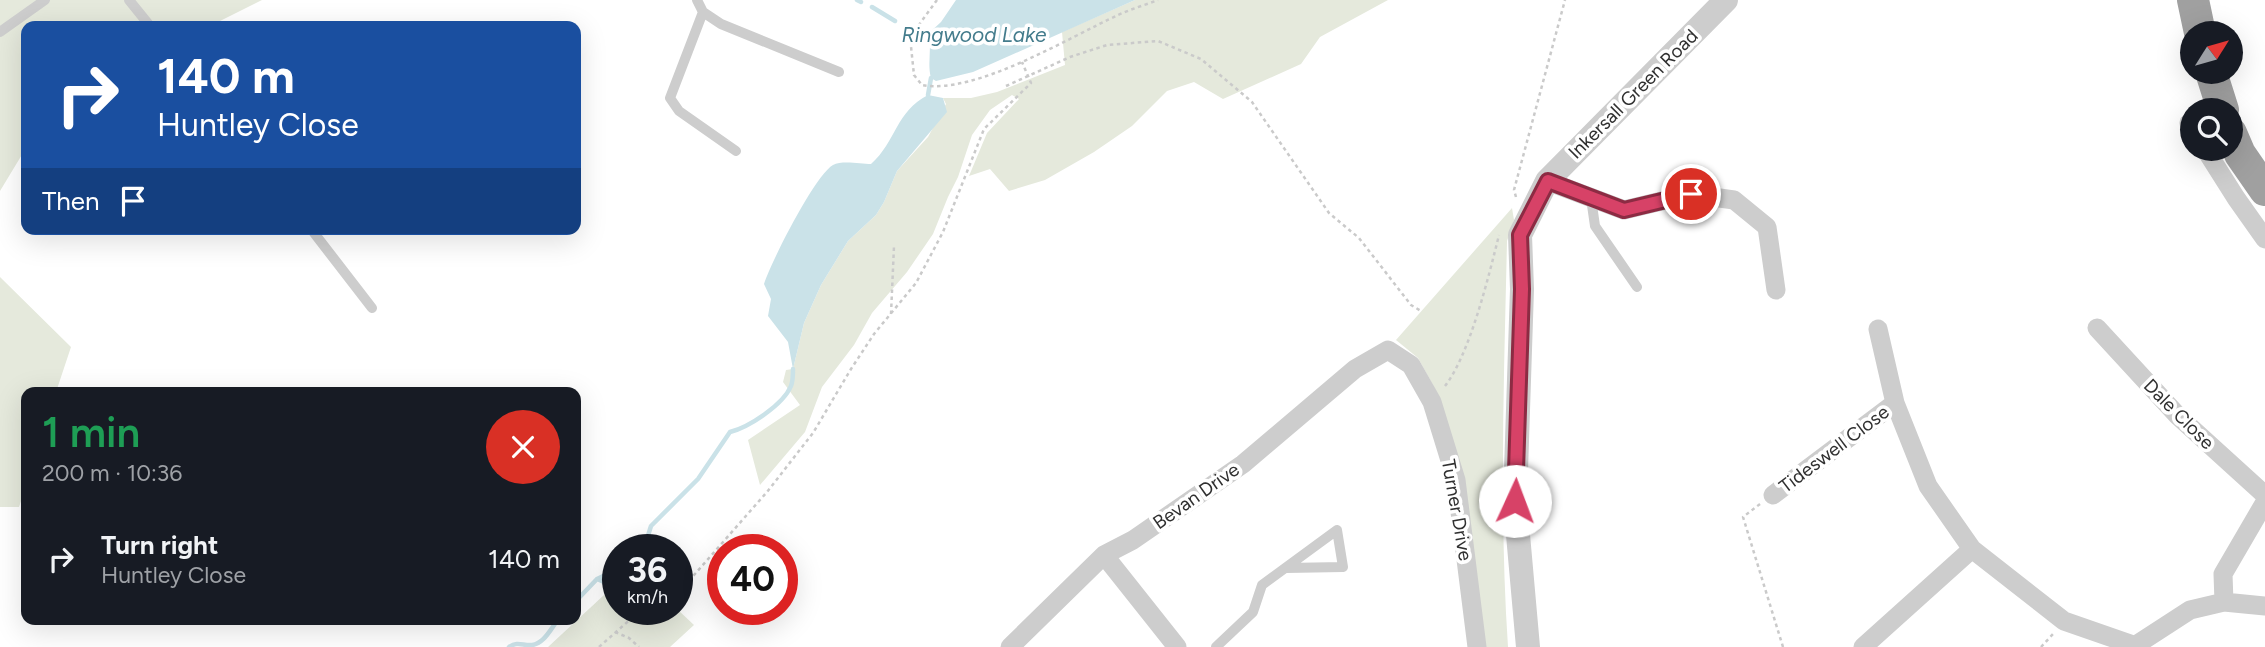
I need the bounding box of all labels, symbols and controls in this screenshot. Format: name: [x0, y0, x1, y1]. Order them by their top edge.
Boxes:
north arrow: [2180, 21, 2244, 84]
map controls: [2180, 21, 2243, 161]
water label: Ringwood Lake: [902, 22, 1047, 47]
street label: Inkersall Green Road: [1563, 24, 1703, 164]
text: 140 m: [157, 46, 295, 105]
icon: right: [42, 49, 133, 140]
button: search: [2180, 98, 2243, 161]
text: Huntley Close: [157, 106, 359, 144]
pin: [1661, 164, 1721, 224]
icon: arrive: [1672, 175, 1710, 213]
icon: arrive: [114, 182, 152, 220]
text: Then: [42, 185, 100, 217]
street label: Dale Close: [2139, 374, 2219, 454]
street label: Tideswell Close: [1775, 400, 1893, 498]
text: 1 min: [42, 407, 140, 458]
button: close: [486, 410, 560, 484]
street label: Turner Drive: [1437, 457, 1477, 563]
street label: Bevan Drive: [1148, 458, 1244, 534]
text: 200 m · 10:36: [42, 459, 182, 487]
position arrow: [1478, 464, 1552, 538]
text: Turn right: [101, 529, 218, 561]
speed limit sign: 40: [707, 534, 798, 625]
icon: right: [42, 540, 80, 578]
text: 140 m: [488, 543, 560, 575]
text: 36: [628, 549, 667, 591]
text: Huntley Close: [101, 561, 246, 589]
text: km/h: [627, 586, 668, 608]

